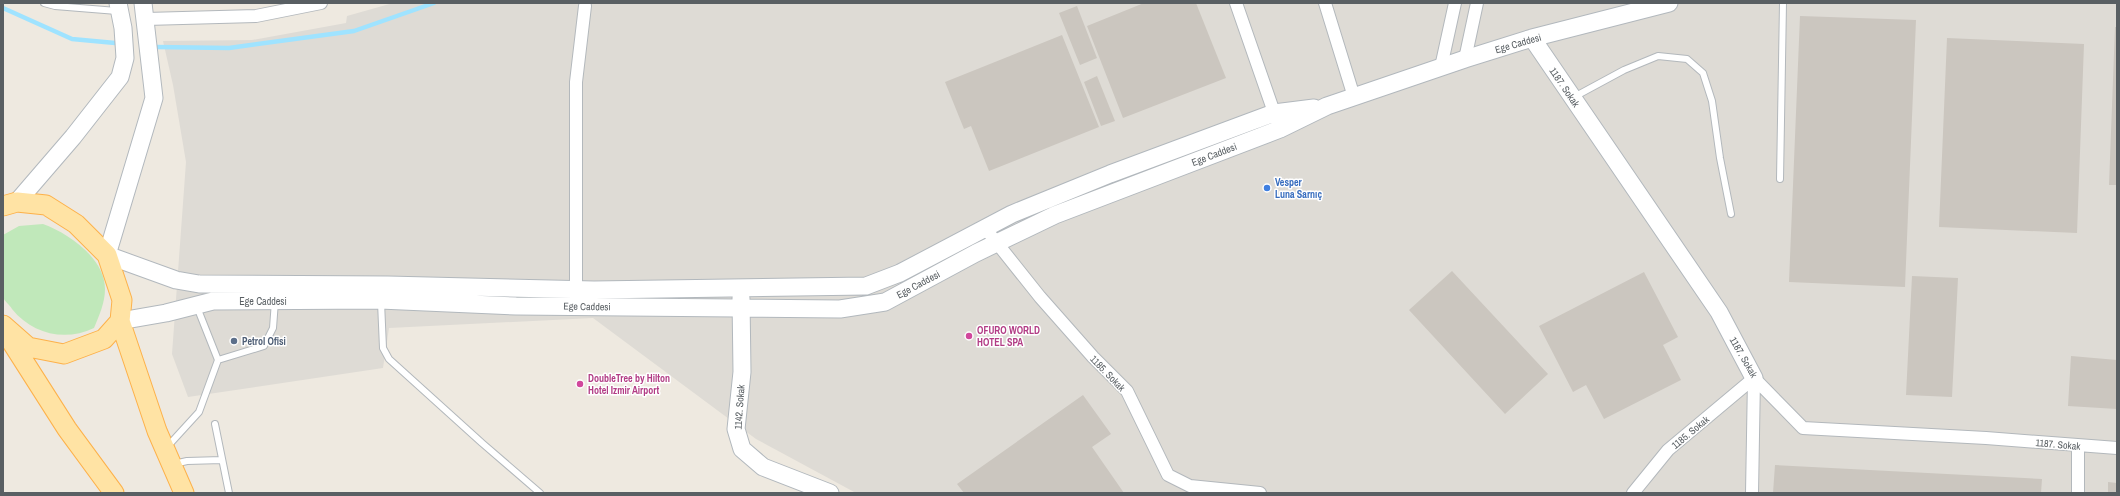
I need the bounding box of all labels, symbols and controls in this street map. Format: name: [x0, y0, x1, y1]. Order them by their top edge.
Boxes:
street label: Ege Caddesi: [1494, 31, 1543, 56]
street label: 1187. Sokak: [1547, 65, 1583, 110]
street label: Ege Caddesi: [1190, 140, 1239, 169]
place label: Vesper Luna Sarnıç: [1275, 176, 1322, 201]
marker: Vesper Luna Sarnıç: [1262, 183, 1272, 193]
street label: Ege Caddesi: [894, 268, 942, 301]
street label: Ege Caddesi: [239, 295, 287, 308]
street label: Ege Caddesi: [563, 300, 611, 313]
place label: OFURO WORLD HOTEL SPA: [977, 324, 1040, 349]
marker: OFURO WORLD HOTEL SPA: [964, 331, 974, 341]
place label: Petrol Ofisi: [242, 335, 286, 348]
street label: 1187. Sokak: [1727, 335, 1761, 381]
marker: Petrol Ofisi: [229, 336, 239, 346]
street label: 1185. Sokak: [1087, 353, 1129, 395]
place label: DoubleTree by Hilton Hotel Izmir Airport: [588, 372, 670, 397]
marker: DoubleTree by Hilton Hotel Izmir Airport: [575, 379, 585, 389]
street label: 1142. Sokak: [731, 383, 748, 430]
street label: 1185. Sokak: [1669, 412, 1712, 452]
street label: 1187. Sokak: [2035, 436, 2082, 453]

